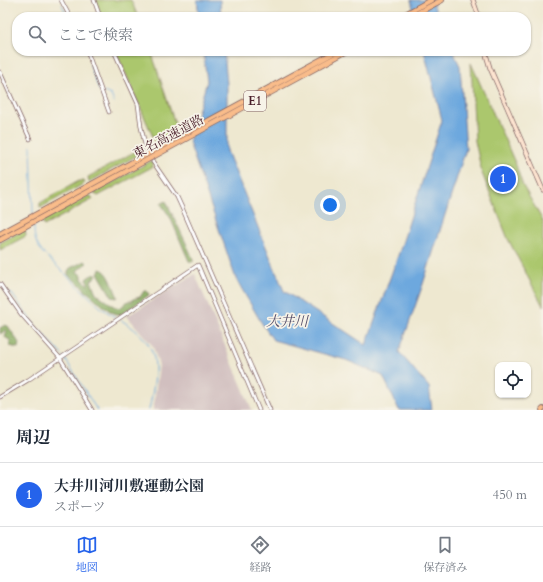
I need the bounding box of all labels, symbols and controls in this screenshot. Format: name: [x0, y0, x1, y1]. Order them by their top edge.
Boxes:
search box: [12, 12, 531, 56]
icon: search: [26, 23, 48, 45]
text: ここで検索: [58, 25, 133, 45]
road number: E1: [244, 91, 266, 111]
street label: 東名高速道路: [130, 111, 207, 163]
pin: 1: [490, 164, 516, 194]
your location: [320, 195, 340, 215]
water label: 大井川: [266, 312, 310, 331]
map controls: [495, 362, 531, 398]
button: locate: [495, 362, 531, 398]
text: 周辺: [16, 426, 50, 449]
text: 大井川河川敷運動公園: [54, 476, 204, 496]
text: 1: [26, 486, 32, 504]
text: 450 m: [493, 486, 527, 504]
text: スポーツ: [54, 498, 105, 516]
tab: 地図: [76, 534, 98, 575]
tab: 経路: [249, 534, 271, 575]
tab: 保存済み: [423, 534, 467, 575]

